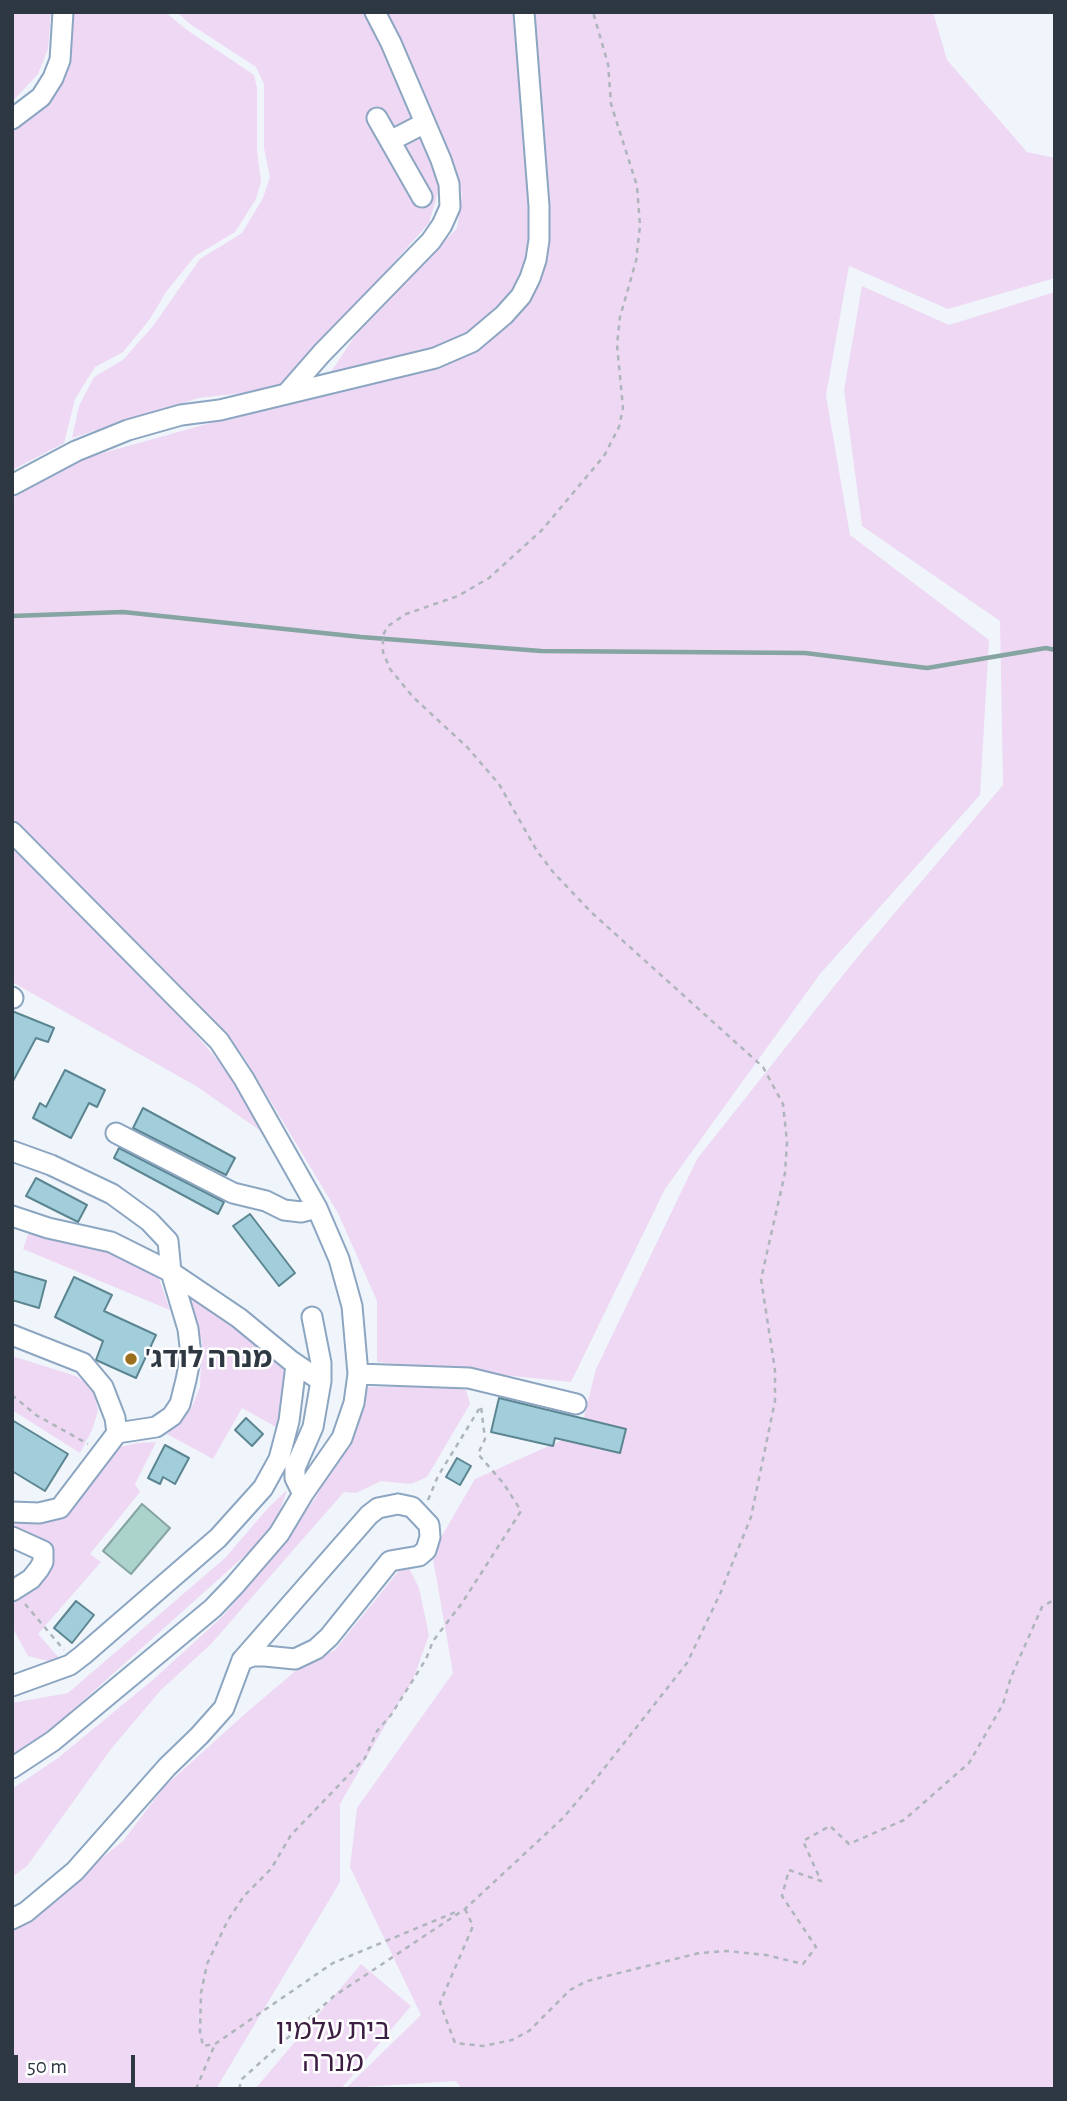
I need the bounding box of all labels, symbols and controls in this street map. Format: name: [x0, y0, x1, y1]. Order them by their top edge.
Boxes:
place label: 'מנרה לודג: [145, 1342, 272, 1376]
marker: 'מנרה לודג: [123, 1351, 139, 1367]
park label: בית עלמין מנרה: [276, 2014, 390, 2080]
scale bar: [18, 2042, 138, 2086]
text: 50 m: [27, 2056, 67, 2077]

